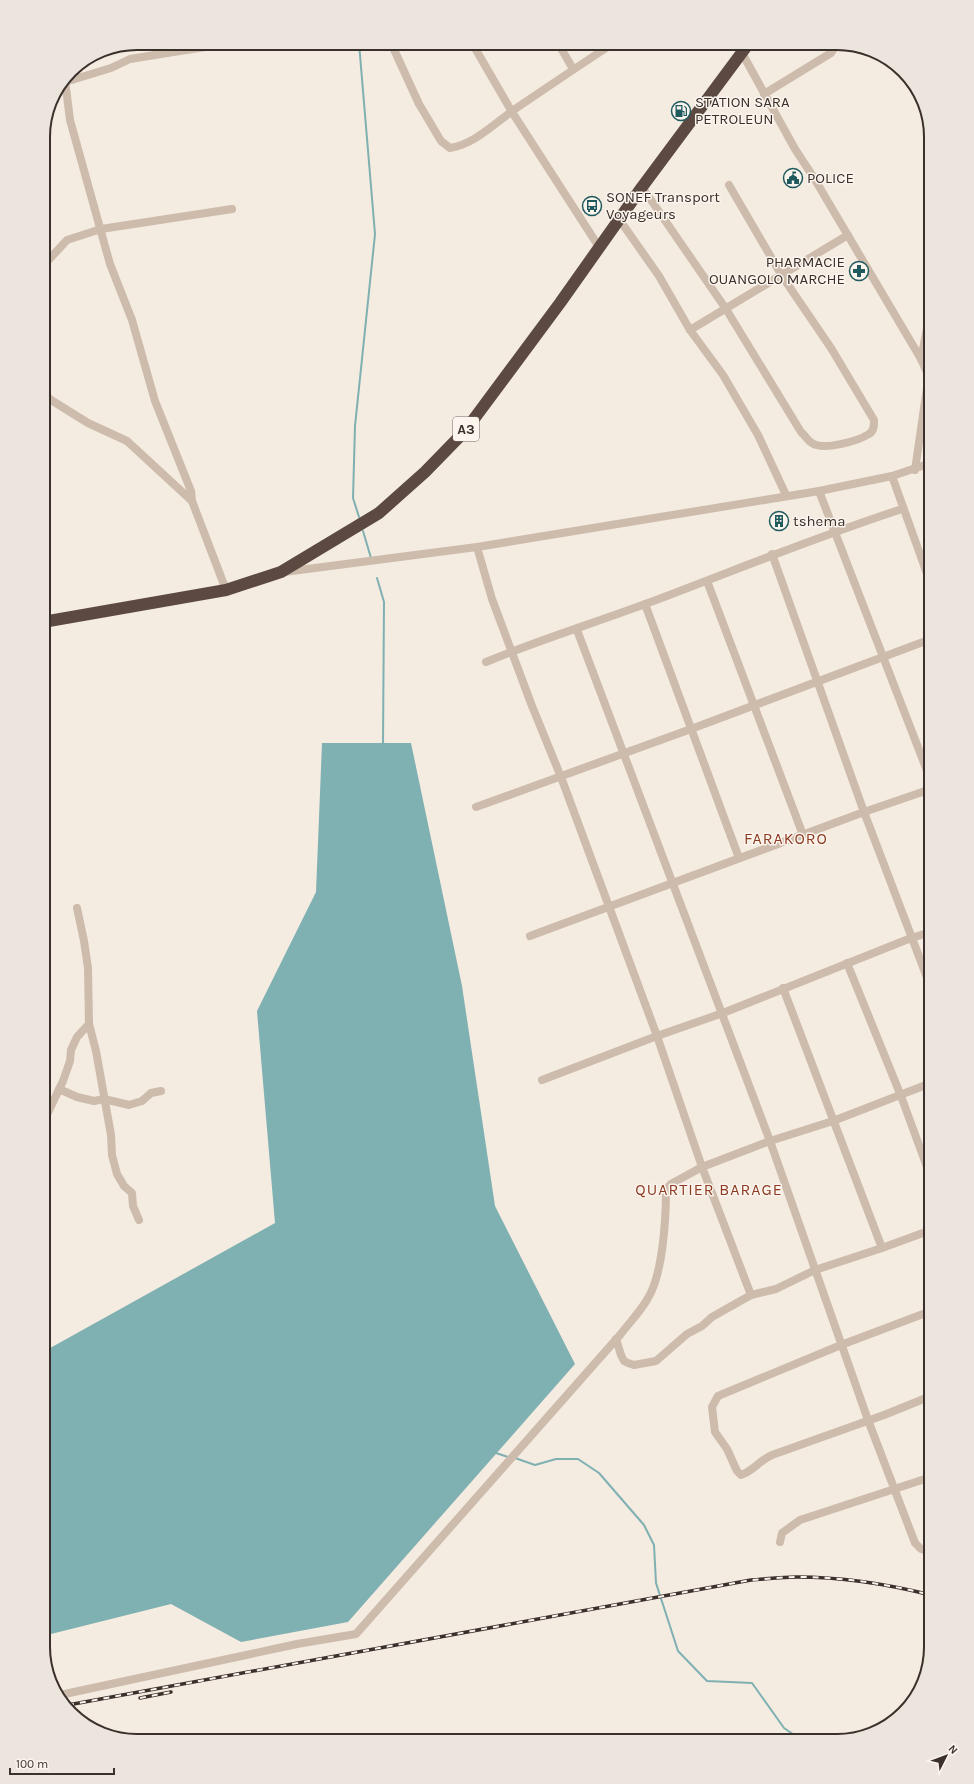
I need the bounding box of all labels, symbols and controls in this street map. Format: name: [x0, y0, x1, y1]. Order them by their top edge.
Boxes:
place label: STATION SARA PETROLEUN: [695, 93, 790, 128]
fuel station icon: STATION SARA PETROLEUN: [670, 100, 692, 122]
public building icon: POLICE: [782, 167, 804, 189]
place label: POLICE: [807, 169, 854, 187]
place label: SONEF Transport Voyageurs: [606, 188, 720, 223]
bus stop icon: SONEF Transport Voyageurs: [581, 195, 603, 217]
place label: PHARMACIE OUANGOLO MARCHE: [709, 253, 845, 288]
pharmacy icon: PHARMACIE OUANGOLO MARCHE: [848, 260, 870, 282]
road number: A3: [453, 417, 479, 441]
building icon: tshema: [768, 510, 790, 532]
place label: tshema: [793, 512, 846, 530]
district label: FARAKORO: [744, 829, 828, 848]
district label: QUARTIER BARAGE: [635, 1180, 783, 1199]
north arrow: [926, 1736, 966, 1776]
text: N: [946, 1742, 961, 1757]
scale bar: [10, 1750, 114, 1776]
text: 100 m: [16, 1757, 48, 1771]

